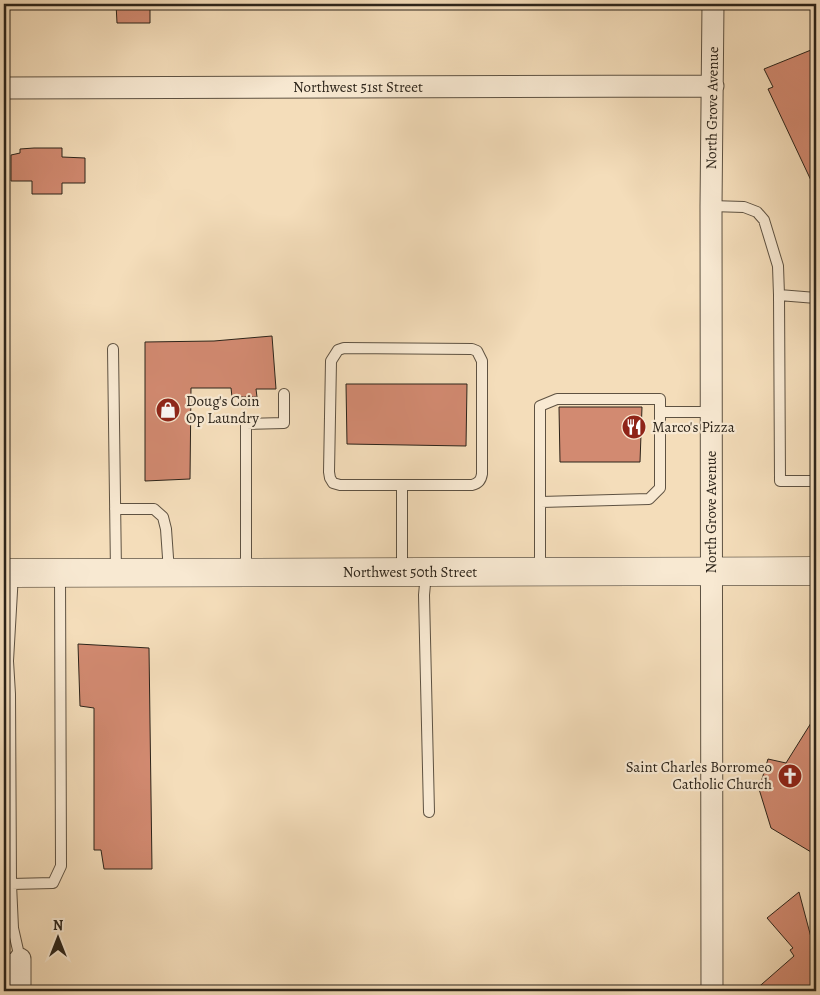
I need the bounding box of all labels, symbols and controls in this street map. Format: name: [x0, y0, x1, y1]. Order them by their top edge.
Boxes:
street label: North Grove Avenue: [701, 46, 723, 170]
street label: Northwest 51st Street: [293, 77, 423, 97]
place label: Doug's Coin Op Laundry: [186, 391, 260, 428]
shop icon: Doug's Coin Op Laundry: [155, 397, 181, 423]
restaurant icon: Marco's Pizza: [621, 414, 647, 440]
place label: Marco's Pizza: [652, 417, 735, 437]
street label: North Grove Avenue: [701, 450, 721, 573]
street label: Northwest 50th Street: [343, 562, 477, 582]
place label: Saint Charles Borromeo Catholic Church: [626, 757, 772, 794]
church icon: Saint Charles Borromeo Catholic Church: [777, 763, 803, 789]
north arrow: [32, 912, 82, 962]
text: N: [53, 916, 63, 935]

